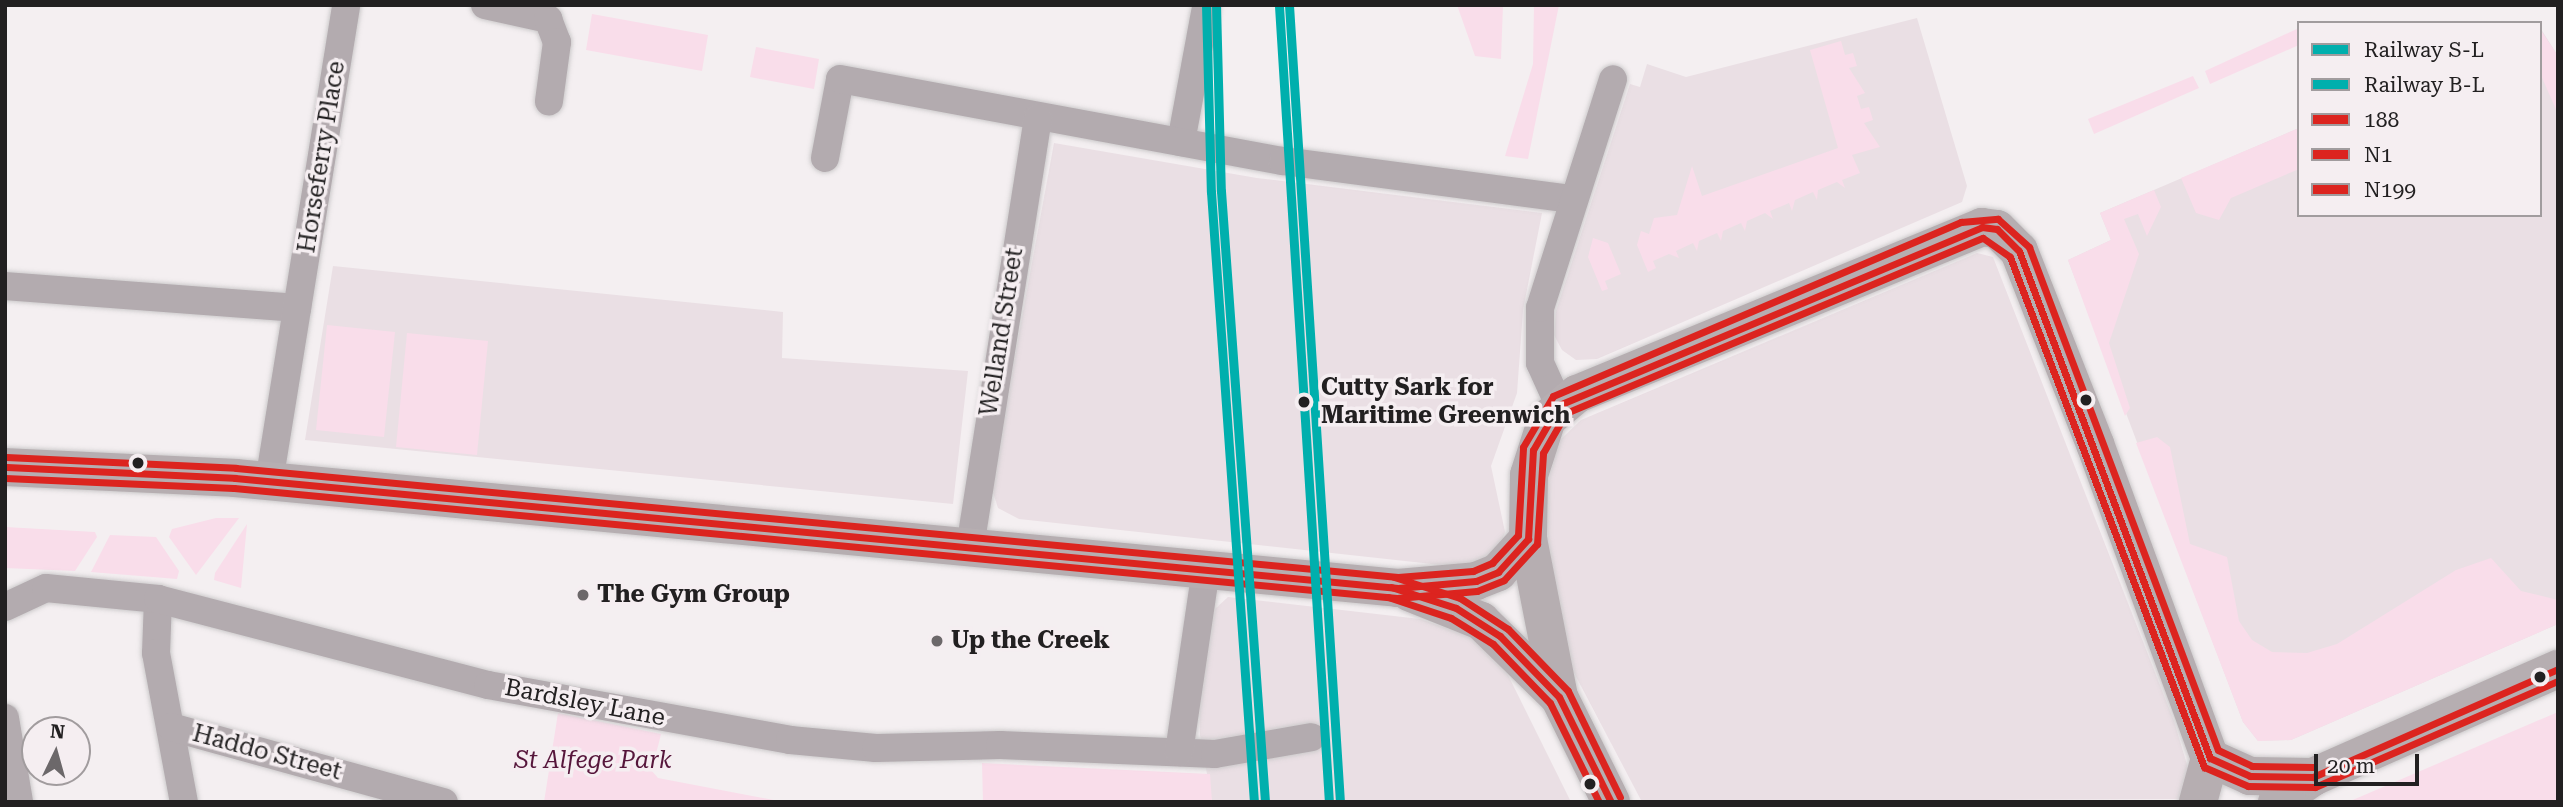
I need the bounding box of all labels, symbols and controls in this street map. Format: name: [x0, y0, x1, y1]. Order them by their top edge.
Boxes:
legend: [2297, 21, 2542, 217]
text: Railway S-L: [2364, 38, 2484, 62]
street label: Horseferry Place: [293, 59, 351, 255]
text: Railway B-L: [2364, 73, 2485, 97]
text: 188: [2364, 108, 2399, 132]
text: N1: [2364, 143, 2393, 167]
text: N199: [2364, 178, 2416, 202]
street label: Welland Street: [974, 246, 1030, 418]
place label: Cutty Sark for Maritime Greenwich: [1321, 374, 1570, 430]
marker: Cutty Sark for Maritime Greenwich: [1293, 391, 1315, 413]
unlabelled marker: [2079, 393, 2093, 407]
unlabelled marker: [131, 456, 145, 470]
place label: The Gym Group: [597, 581, 790, 609]
marker: The Gym Group: [575, 587, 591, 603]
place label: Up the Creek: [951, 627, 1110, 655]
marker: Up the Creek: [929, 633, 945, 649]
unlabelled marker: [2533, 670, 2547, 684]
street label: Bardsley Lane: [502, 673, 668, 733]
north arrow: [21, 716, 91, 786]
text: N: [49, 719, 66, 744]
street label: Haddo Street: [189, 719, 345, 787]
scale bar: [2318, 740, 2423, 784]
park label: St Alfege Park: [514, 747, 672, 775]
text: 20 m: [2327, 754, 2375, 778]
unlabelled marker: [1583, 777, 1597, 791]

